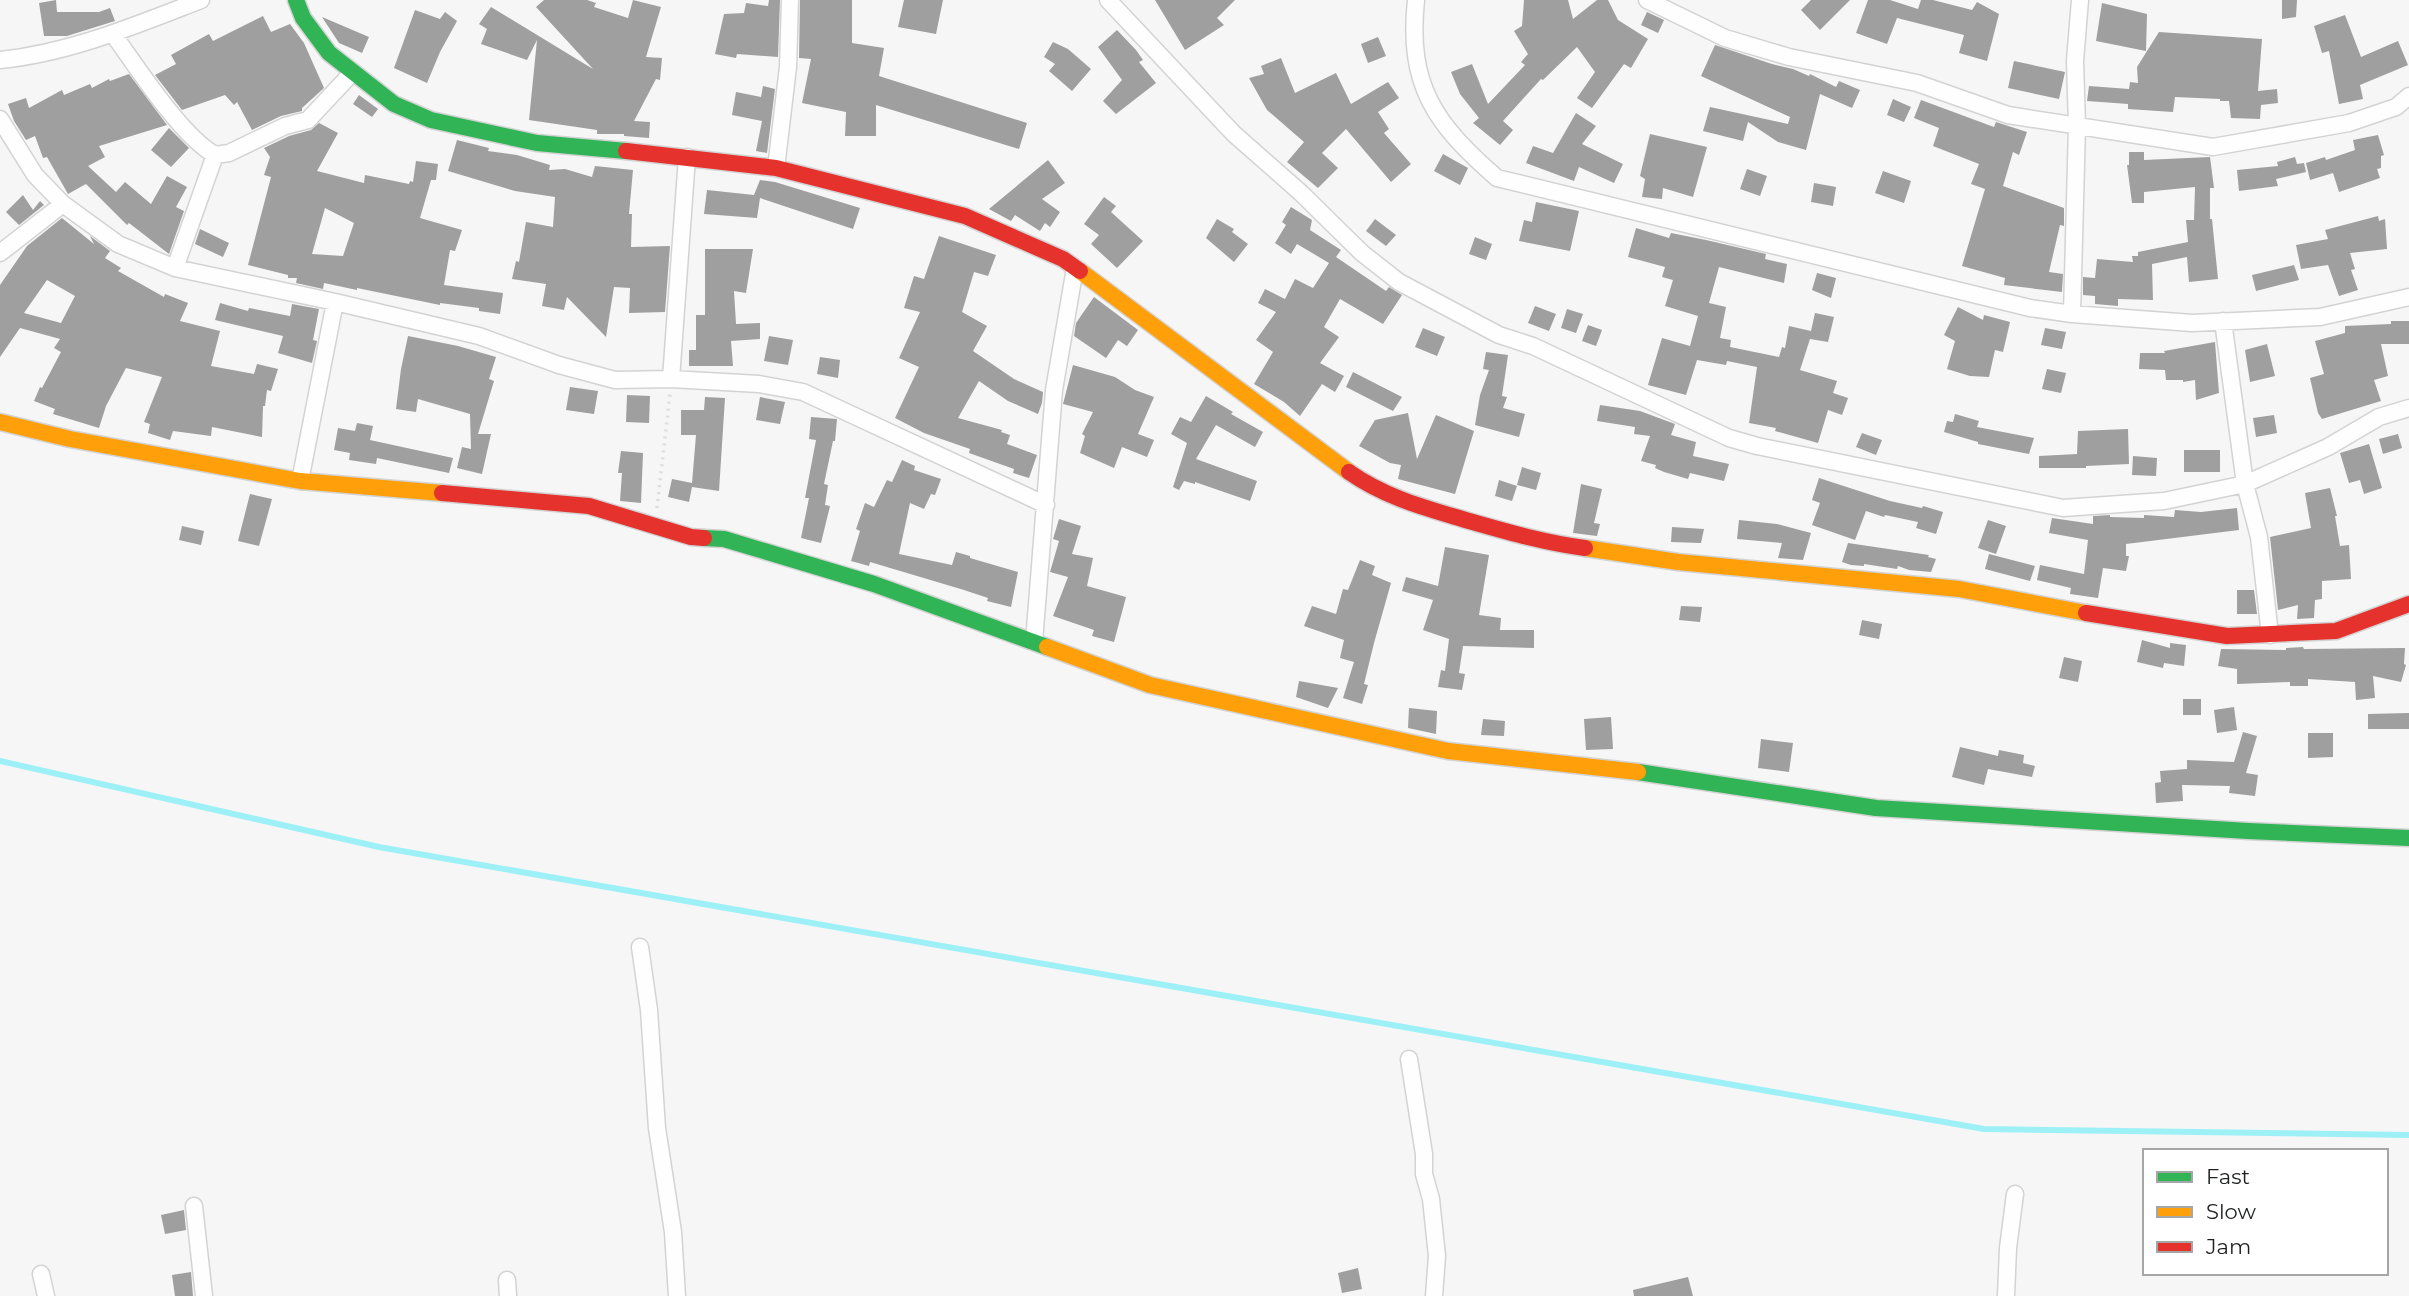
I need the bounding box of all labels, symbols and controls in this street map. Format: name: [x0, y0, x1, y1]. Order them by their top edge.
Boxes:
legend: [2143, 1149, 2388, 1275]
text: Fast: [2206, 1164, 2250, 1189]
text: Slow: [2206, 1199, 2256, 1224]
text: Jam: [2205, 1234, 2251, 1259]

